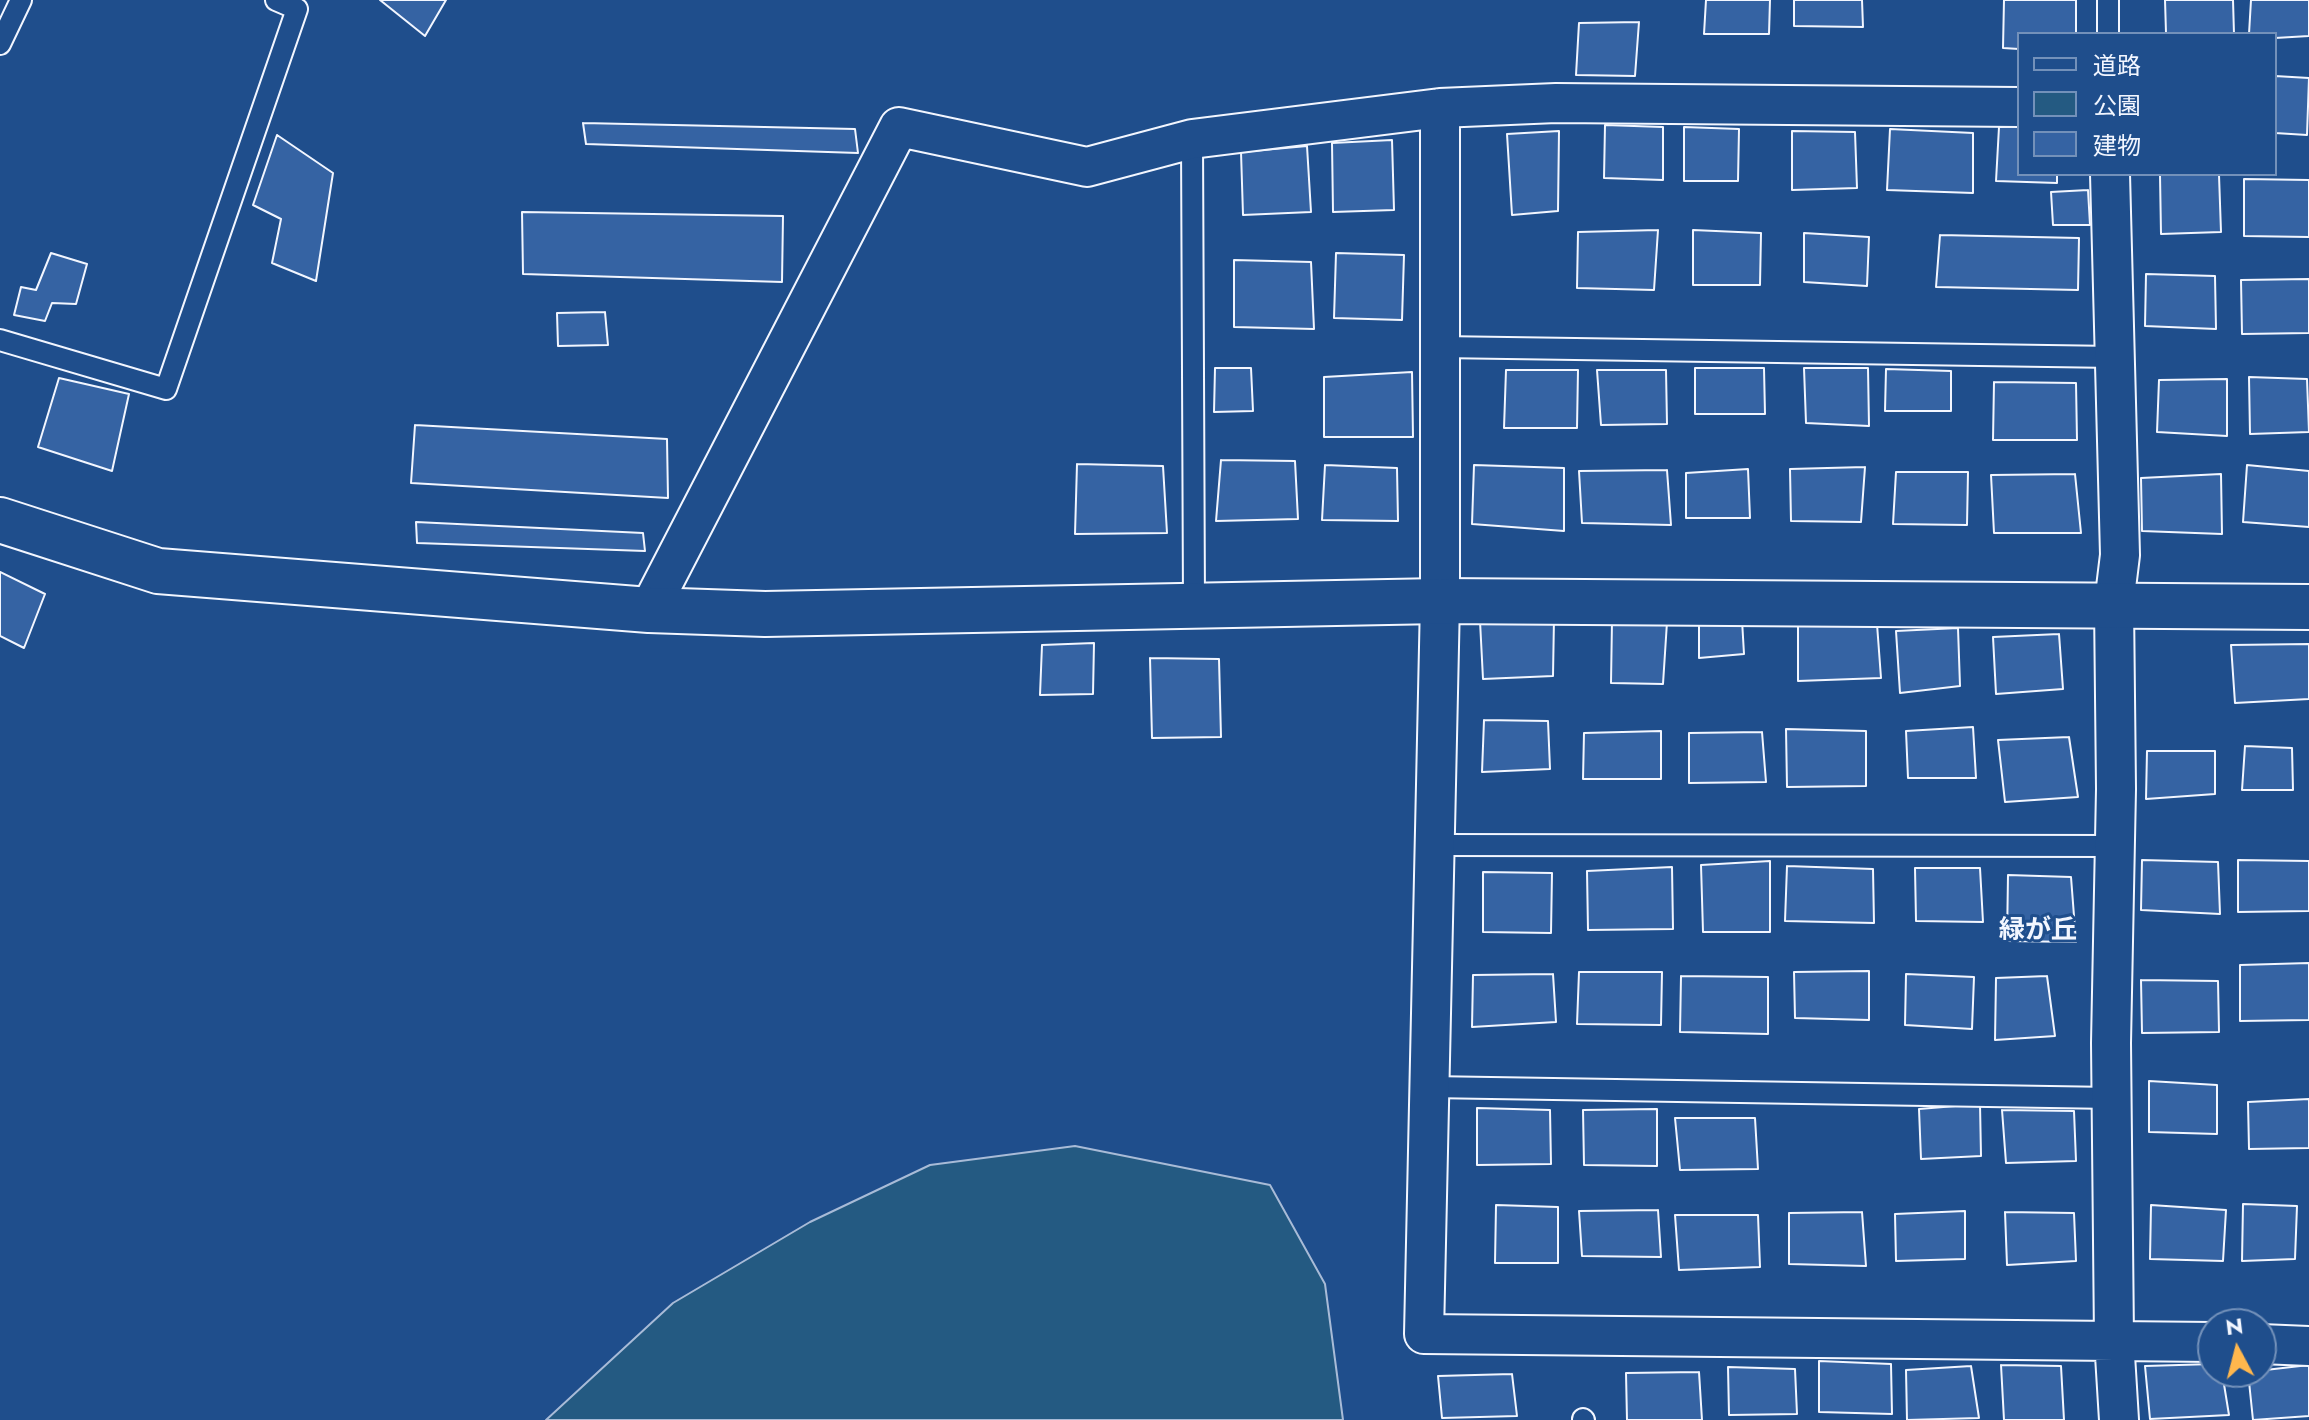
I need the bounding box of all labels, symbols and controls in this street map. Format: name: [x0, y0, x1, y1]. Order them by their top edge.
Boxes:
legend: [2017, 32, 2277, 176]
text: 道路: [2093, 48, 2141, 83]
text: 公園: [2093, 88, 2141, 123]
text: 建物: [2093, 128, 2141, 163]
district label: 緑が丘: [1999, 916, 2077, 948]
north arrow: [2197, 1308, 2277, 1388]
text: N: [2224, 1309, 2245, 1343]

